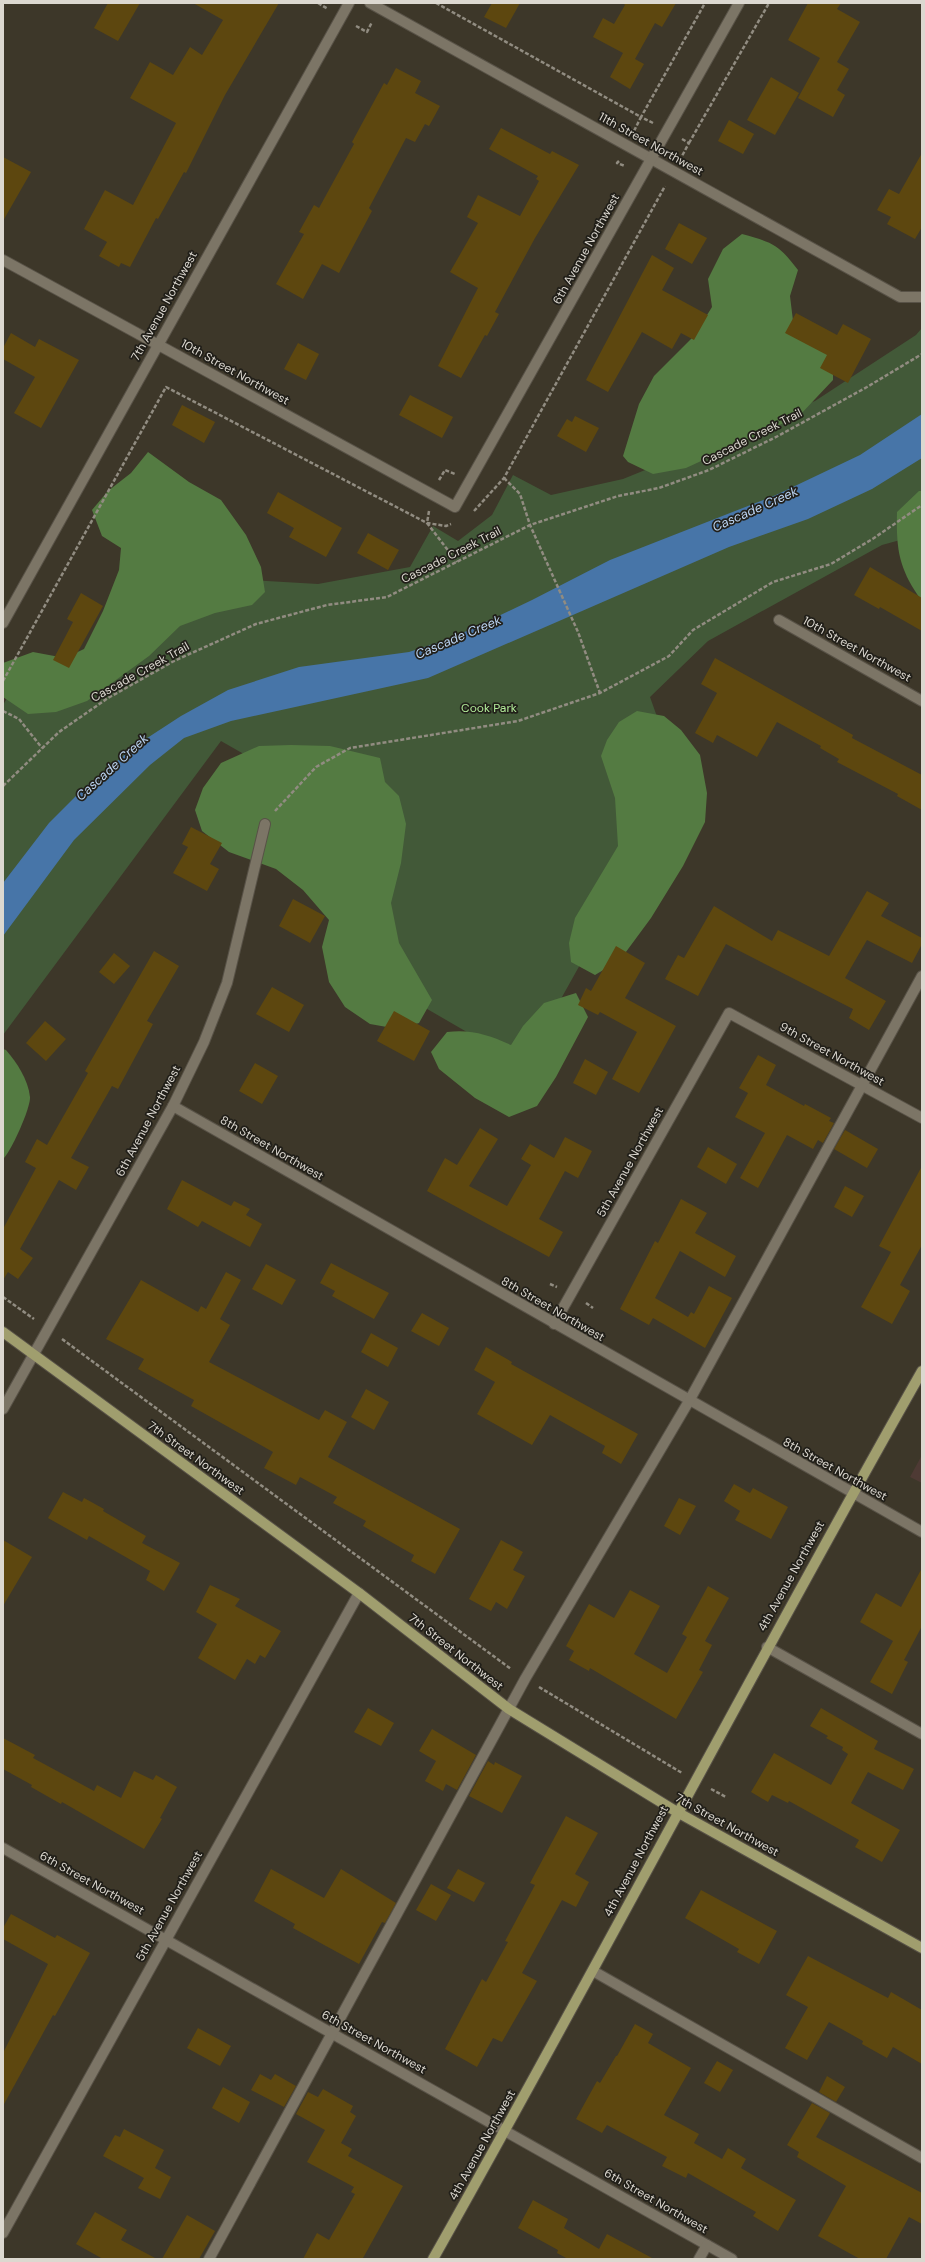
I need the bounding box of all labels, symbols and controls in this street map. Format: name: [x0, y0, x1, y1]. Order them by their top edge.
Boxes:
street label: 11th Street Northwest: [596, 109, 706, 180]
street label: 6th Avenue Northwest: [549, 191, 623, 307]
street label: 7th Avenue Northwest: [127, 248, 201, 364]
street label: 10th Street Northwest: [178, 336, 292, 409]
street label: Cascade Creek Trail: [699, 405, 805, 469]
water label: Cascade Creek: [709, 482, 801, 535]
street label: Cascade Creek Trail: [398, 523, 504, 587]
water label: Cascade Creek: [412, 611, 504, 663]
street label: 10th Street Northwest: [800, 613, 914, 686]
street label: Cascade Creek Trail: [88, 638, 192, 706]
park label: Cook Park: [461, 700, 517, 716]
water label: Cascade Creek: [72, 730, 152, 804]
street label: 9th Street Northwest: [777, 1019, 887, 1090]
street label: 6th Avenue Northwest: [112, 1062, 184, 1179]
street label: 5th Avenue Northwest: [593, 1104, 667, 1220]
street label: 8th Street Northwest: [217, 1112, 327, 1184]
street label: 8th Street Northwest: [498, 1273, 608, 1345]
street label: 7th Street Northwest: [144, 1417, 248, 1499]
street label: 8th Street Northwest: [780, 1434, 890, 1504]
street label: 4th Avenue Northwest: [754, 1518, 828, 1634]
street label: 7th Street Northwest: [405, 1610, 507, 1694]
street label: 7th Street Northwest: [672, 1790, 782, 1860]
street label: 4th Avenue Northwest: [600, 1802, 672, 1919]
street label: 6th Street Northwest: [37, 1848, 147, 1919]
street label: 5th Avenue Northwest: [132, 1848, 206, 1964]
street label: 6th Street Northwest: [319, 2007, 429, 2078]
street label: 4th Avenue Northwest: [445, 2087, 519, 2203]
street label: 6th Street Northwest: [601, 2165, 711, 2237]

